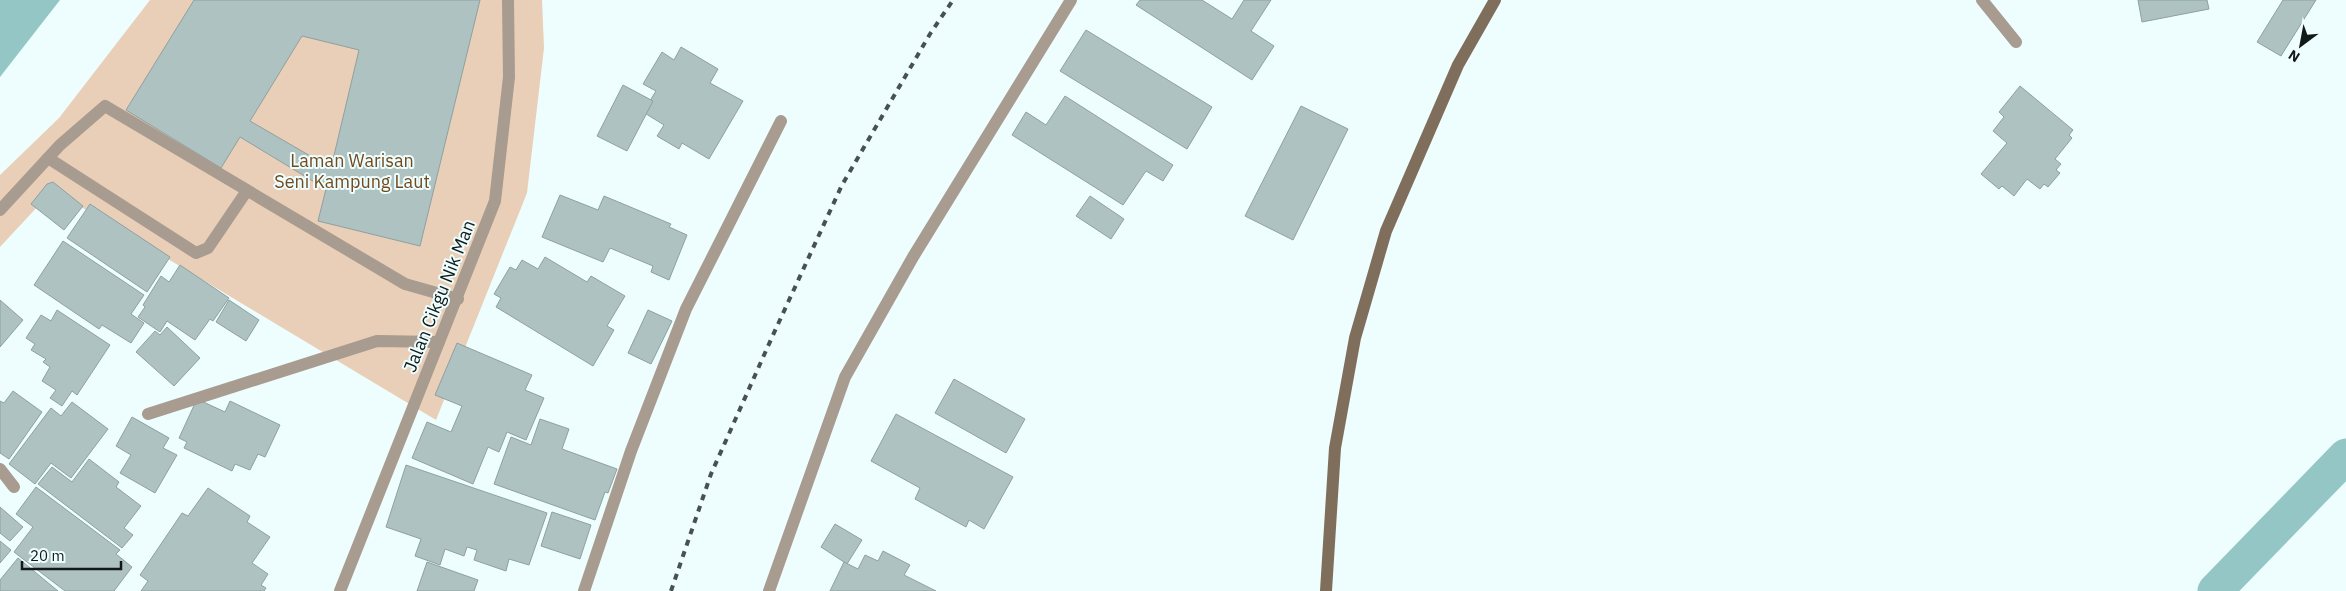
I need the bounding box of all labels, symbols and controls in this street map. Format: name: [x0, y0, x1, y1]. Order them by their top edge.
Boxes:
north arrow: [2276, 20, 2326, 70]
text: N: [2285, 46, 2303, 66]
park label: Laman Warisan Seni Kampung Laut: [274, 149, 430, 193]
street label: Jalan Cikgu Nik Man: [398, 217, 480, 375]
scale bar: [22, 538, 121, 570]
text: 20 m: [30, 546, 65, 565]

